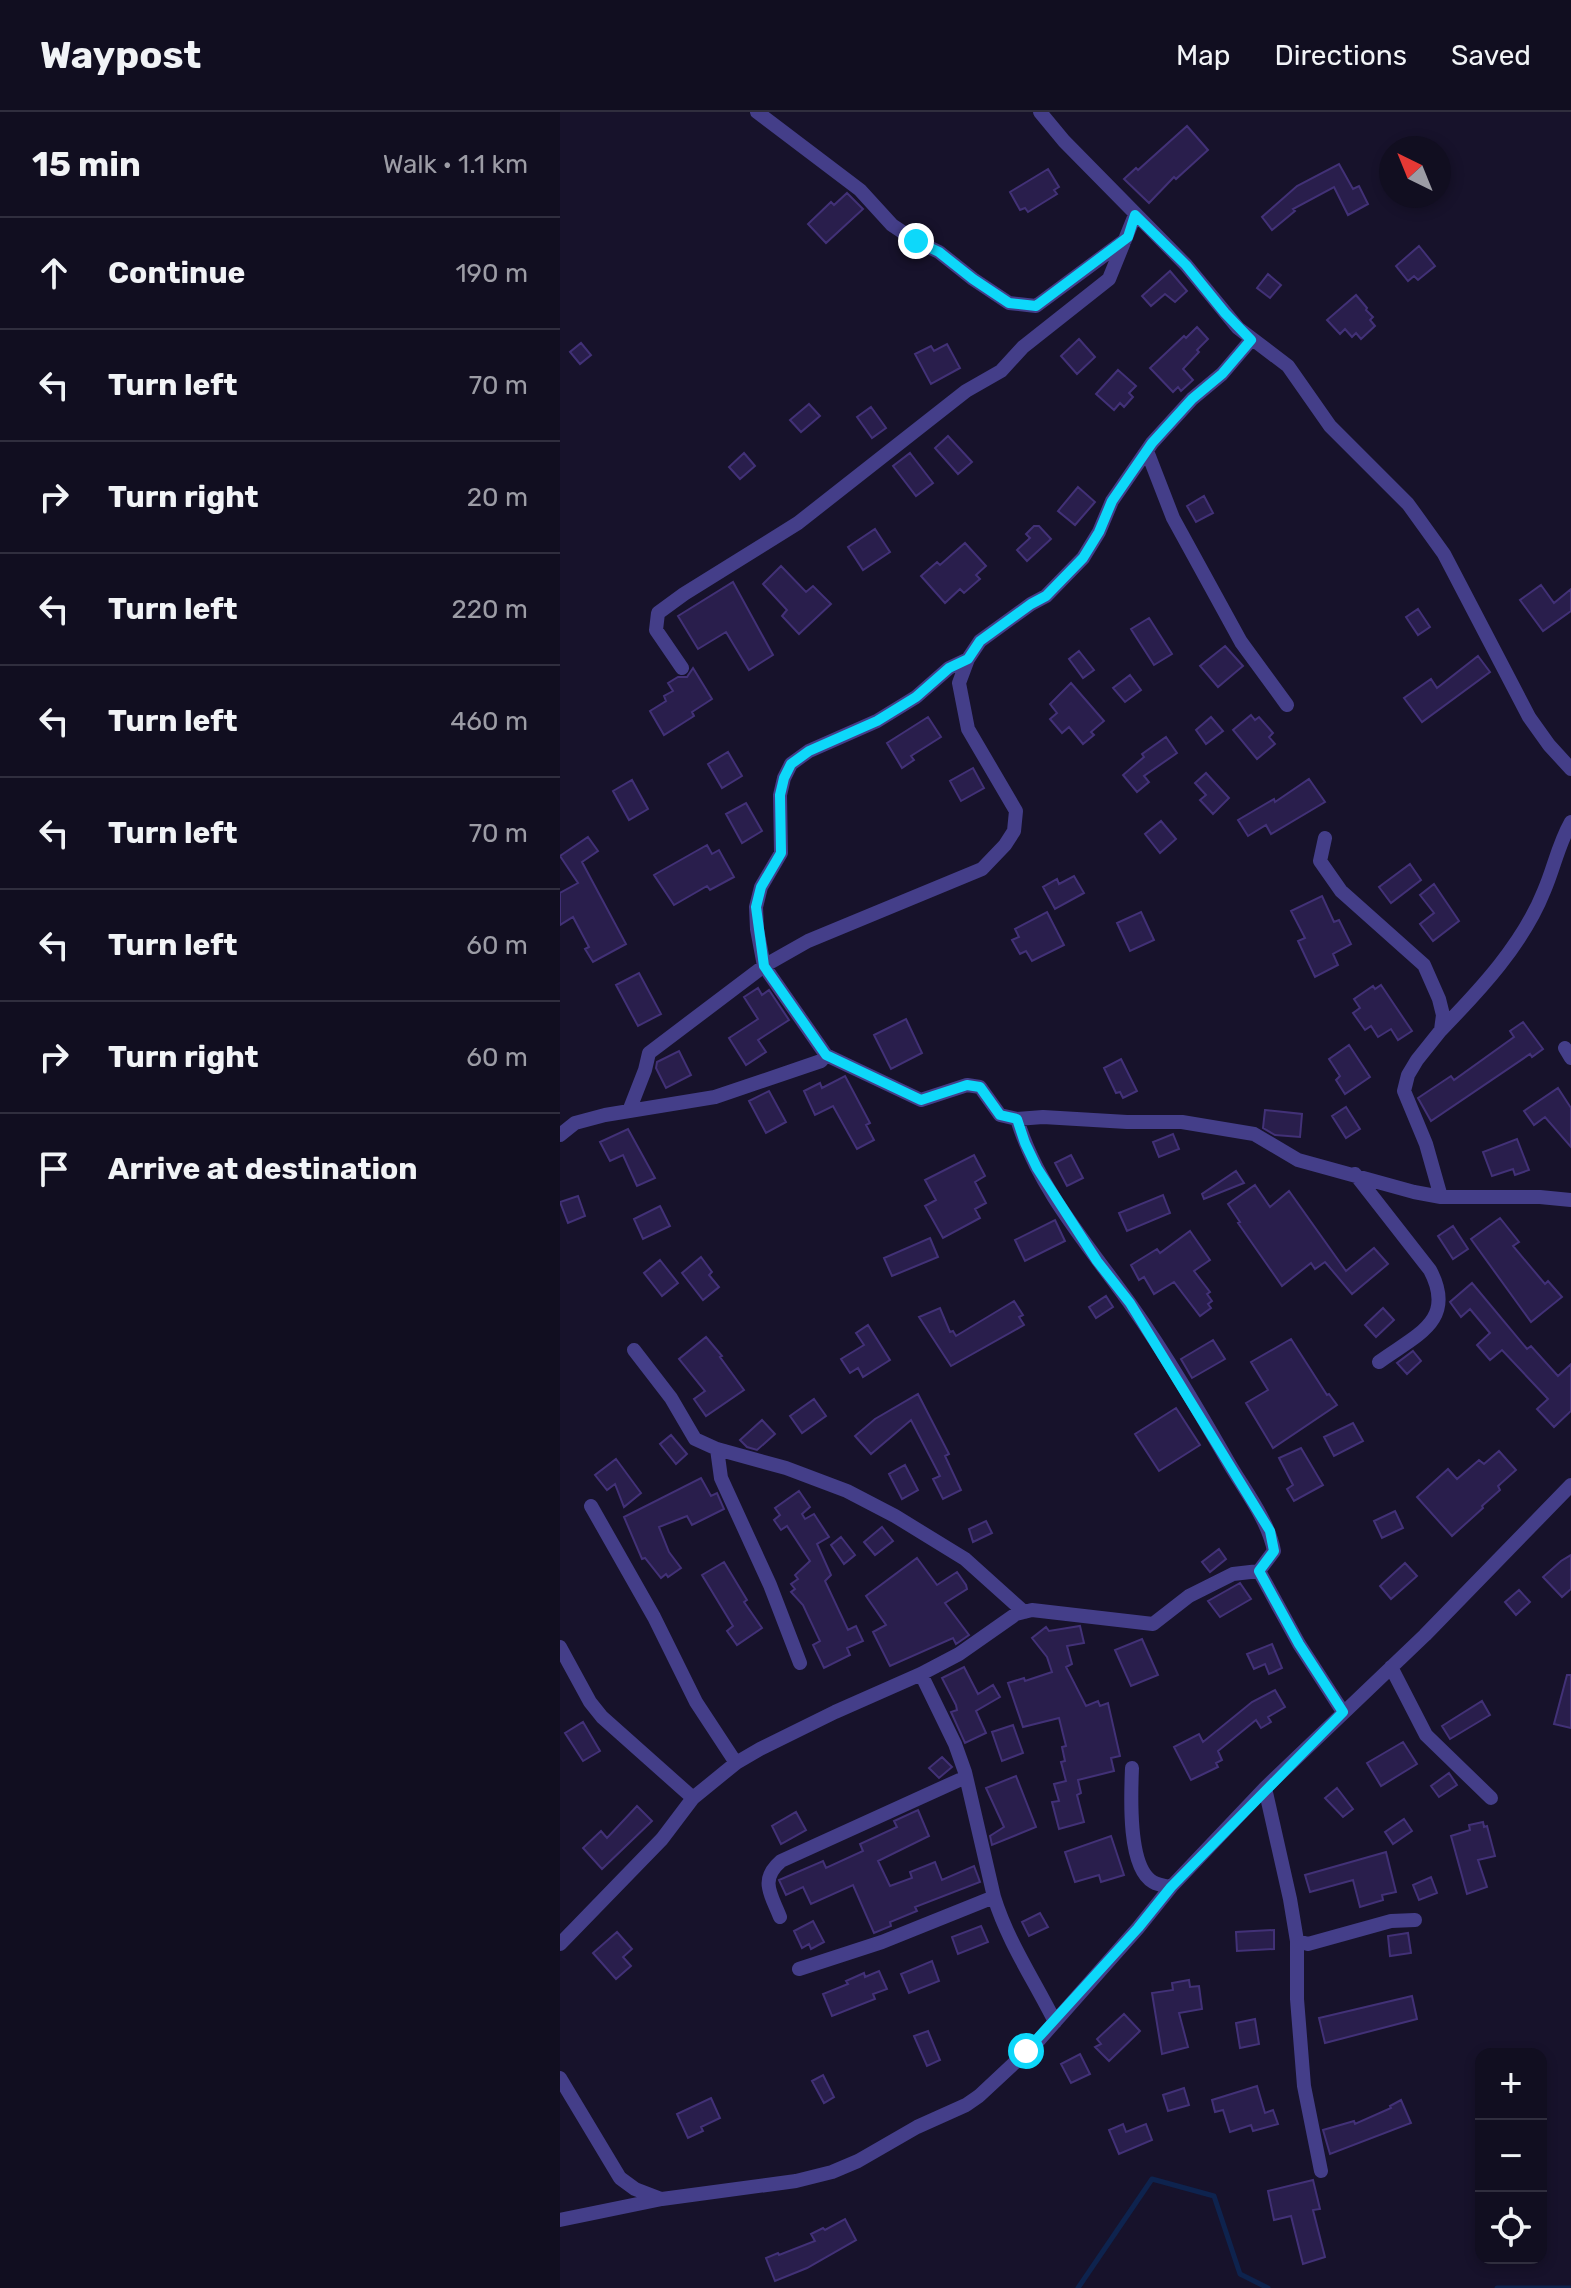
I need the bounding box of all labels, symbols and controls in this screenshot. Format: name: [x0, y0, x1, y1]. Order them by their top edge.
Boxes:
text: Waypost: [40, 32, 201, 78]
text: Map: [1176, 39, 1230, 72]
text: Directions: [1274, 39, 1407, 72]
text: Saved: [1451, 39, 1531, 72]
north arrow: [1379, 136, 1451, 208]
text: 15 min: [32, 144, 141, 185]
text: Walk · 1.1 km: [383, 149, 528, 180]
route end: [898, 223, 934, 259]
icon: ahead: [32, 251, 76, 295]
text: Continue: [108, 255, 245, 291]
text: 190 m: [455, 258, 528, 289]
icon: left: [32, 363, 76, 407]
text: Turn left: [108, 367, 238, 403]
text: 70 m: [469, 370, 528, 401]
icon: right: [32, 475, 76, 519]
text: Turn right: [108, 479, 259, 515]
text: 20 m: [467, 482, 528, 513]
icon: left: [32, 587, 76, 631]
text: Turn left: [108, 591, 238, 627]
text: 220 m: [451, 594, 528, 625]
icon: left: [32, 699, 76, 743]
text: Turn left: [108, 703, 238, 739]
text: 460 m: [450, 706, 528, 737]
icon: left: [32, 811, 76, 855]
text: Turn left: [108, 815, 238, 851]
text: 70 m: [469, 818, 528, 849]
icon: left: [32, 923, 76, 967]
text: Turn left: [108, 927, 238, 963]
text: 60 m: [466, 930, 528, 961]
icon: right: [32, 1035, 76, 1079]
text: Turn right: [108, 1039, 259, 1075]
text: 60 m: [466, 1042, 528, 1073]
icon: arrive: [32, 1147, 76, 1191]
text: Arrive at destination: [108, 1151, 418, 1187]
route start: [1008, 2033, 1044, 2069]
map controls: [1475, 2048, 1547, 2264]
button: +: [1475, 2048, 1547, 2120]
button: −: [1475, 2120, 1547, 2192]
button: locate: [1475, 2192, 1547, 2264]

